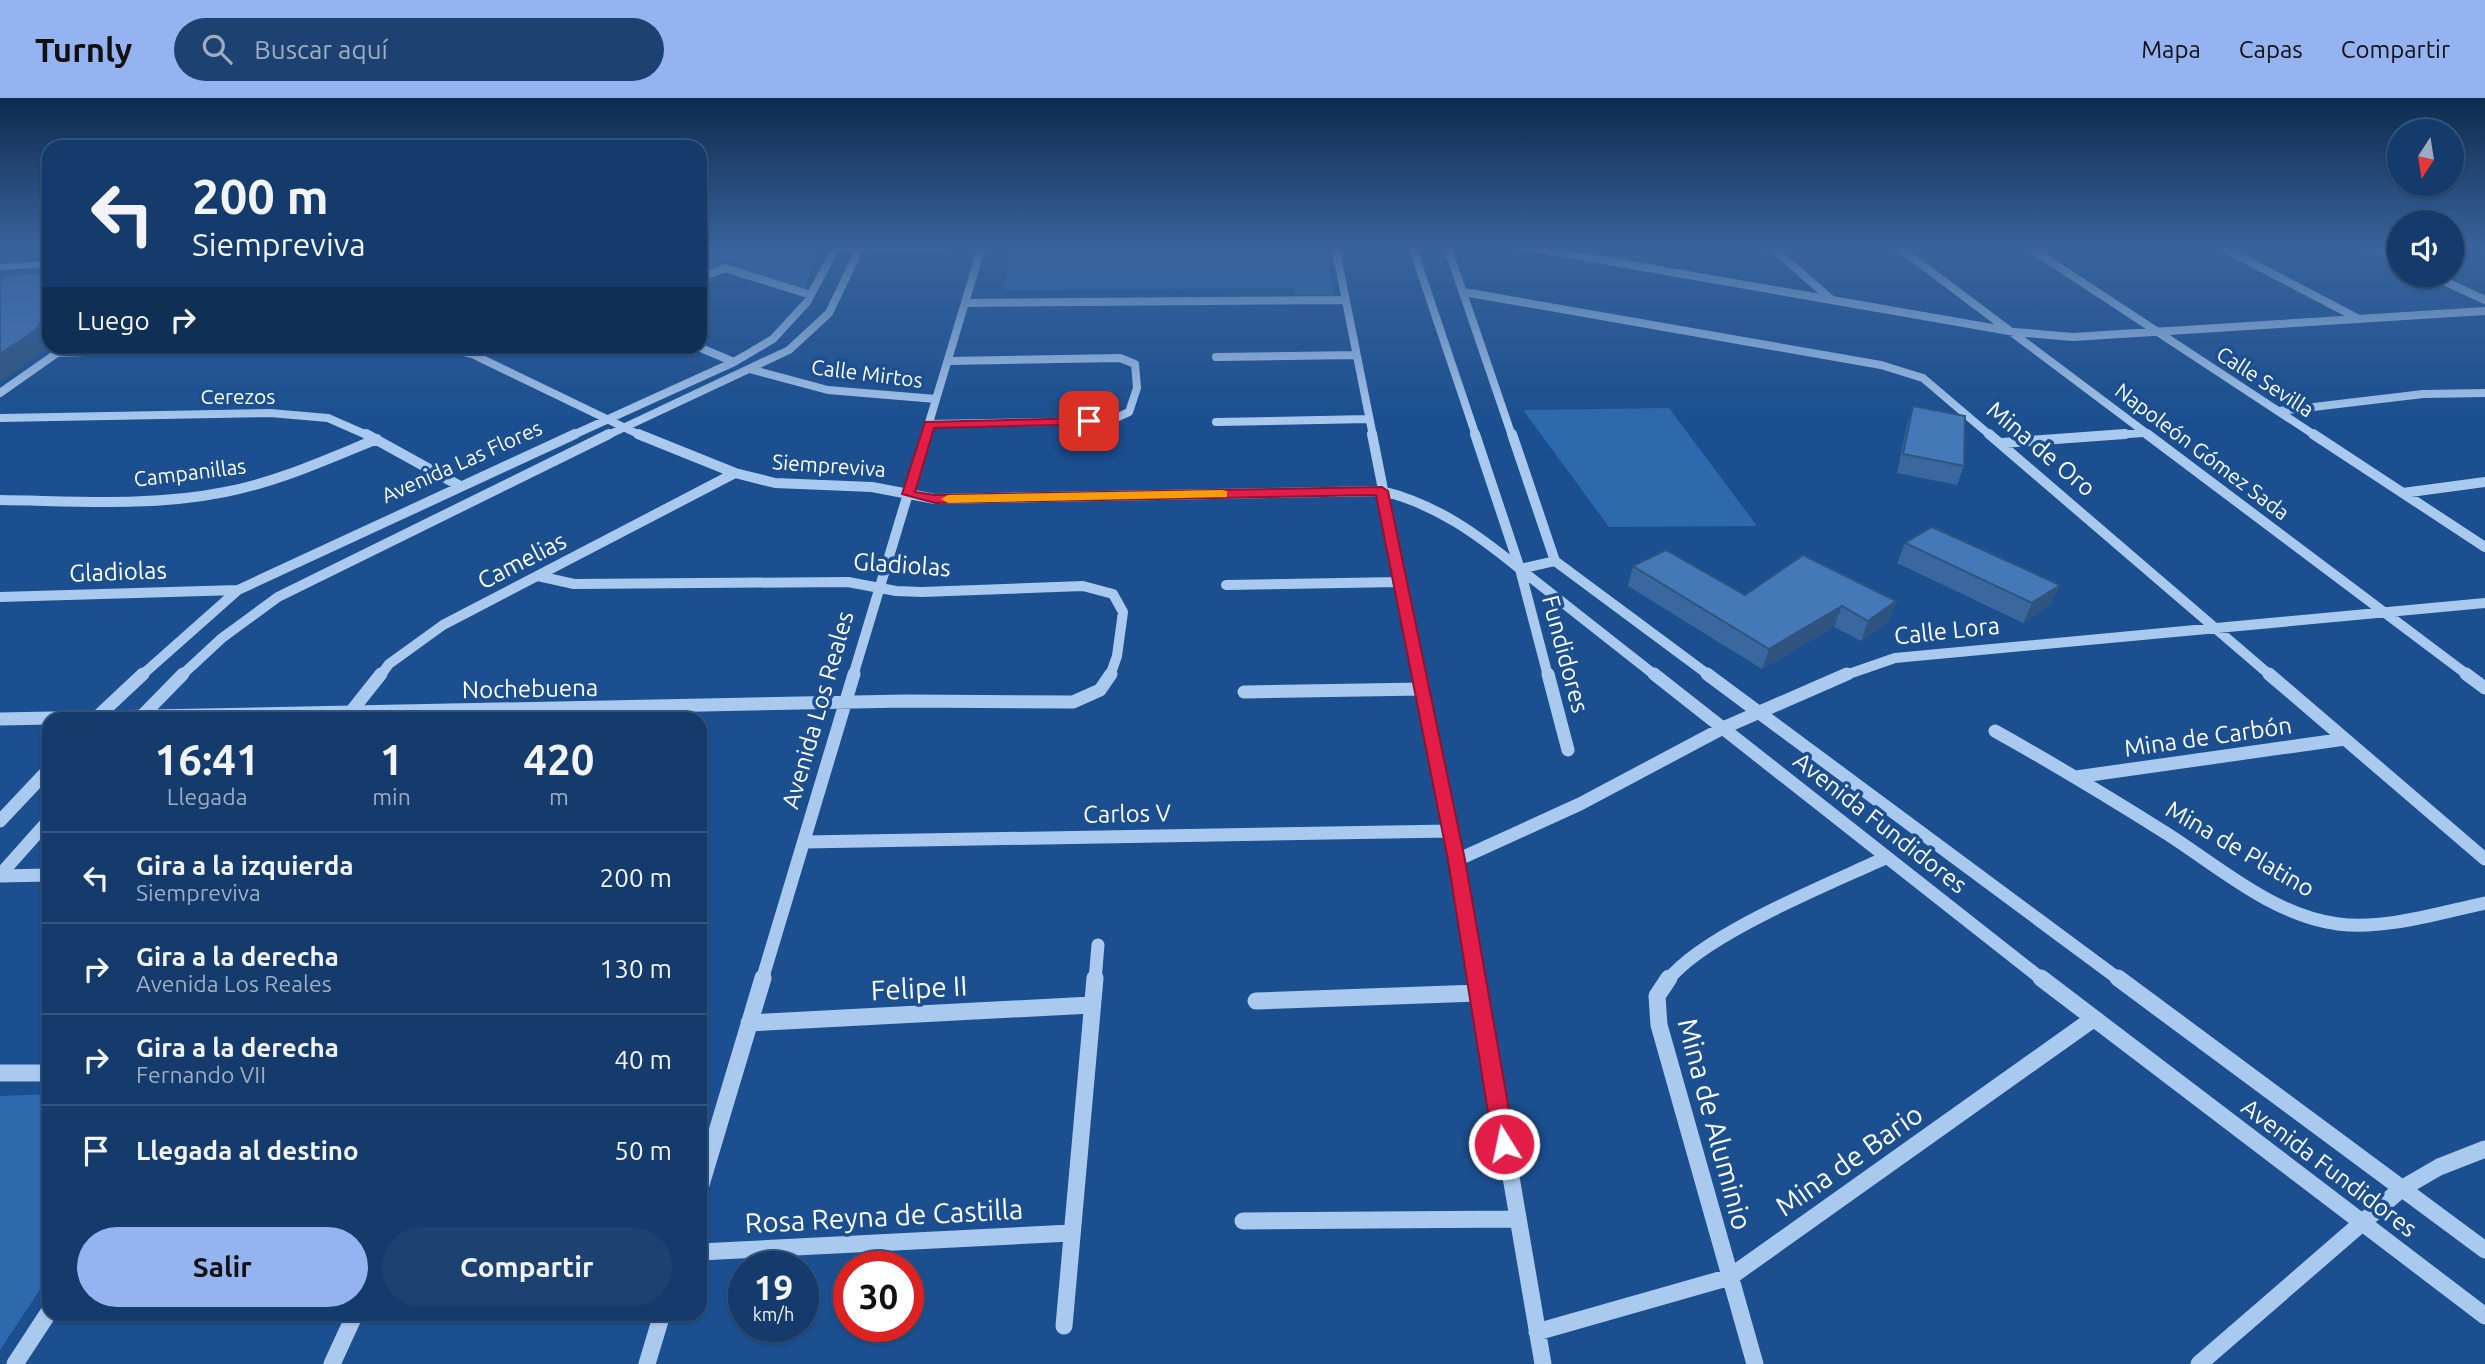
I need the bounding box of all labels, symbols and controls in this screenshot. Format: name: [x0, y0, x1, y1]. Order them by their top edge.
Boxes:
search box: [174, 18, 664, 81]
icon: search: [198, 30, 236, 68]
text: Turnly: [35, 31, 132, 68]
text: Buscar aquí: [254, 35, 388, 64]
text: Mapa: [2141, 36, 2201, 63]
text: Capas: [2239, 36, 2303, 63]
text: Compartir: [2341, 36, 2450, 63]
north arrow: [2387, 119, 2464, 196]
map controls: [2387, 119, 2464, 287]
icon: left: [77, 168, 168, 259]
text: 200 m: [192, 168, 329, 223]
button: sound: [2387, 210, 2464, 287]
text: Siempreviva: [192, 226, 366, 262]
icon: right: [164, 301, 202, 339]
text: Luego: [77, 306, 150, 335]
street label: Calle Sevilla: [2213, 341, 2319, 421]
street label: Calle Mirtos: [810, 354, 924, 392]
street label: Napoleón Gómez Sada: [2111, 378, 2294, 525]
street label: Cerezos: [201, 384, 275, 408]
pin: [1059, 391, 1119, 451]
street label: Mina de Oro: [1982, 396, 2101, 502]
icon: arrive: [1070, 402, 1108, 440]
street label: Avenida Las Flores: [378, 415, 546, 507]
street label: Siempreviva: [771, 449, 887, 481]
street label: Campanillas: [132, 453, 247, 491]
street label: Camelias: [473, 527, 571, 594]
street label: Gladiolas: [852, 548, 952, 581]
street label: Gladiolas: [69, 556, 167, 587]
street label: Fundidores: [1537, 592, 1594, 716]
street label: Avenida Los Reales: [776, 608, 859, 812]
street label: Calle Lora: [1893, 612, 2001, 649]
street label: Nochebuena: [462, 674, 598, 703]
street label: Mina de Carbón: [2122, 711, 2293, 762]
text: 16:41: [155, 736, 260, 783]
text: 1: [380, 736, 403, 783]
text: 420: [523, 736, 594, 783]
street label: Avenida Fundidores: [1788, 747, 1972, 898]
text: Llegada: [167, 784, 247, 809]
text: min: [372, 784, 411, 809]
text: m: [549, 784, 569, 809]
street label: Mina de Platino: [2161, 795, 2319, 902]
street label: Carlos V: [1083, 799, 1171, 828]
text: Gira a la izquierda: [136, 851, 354, 880]
icon: left: [77, 859, 115, 897]
text: 200 m: [600, 863, 672, 892]
text: Siempreviva: [136, 880, 261, 905]
text: Gira a la derecha: [136, 942, 339, 971]
icon: right: [77, 950, 115, 988]
text: 130 m: [600, 954, 672, 983]
street label: Felipe II: [870, 969, 968, 1006]
text: Avenida Los Reales: [136, 971, 332, 996]
street label: Mina de Aluminio: [1672, 1015, 1759, 1233]
text: Gira a la derecha: [136, 1033, 339, 1062]
icon: right: [77, 1041, 115, 1079]
text: 40 m: [614, 1045, 672, 1074]
text: Fernando VII: [136, 1062, 266, 1087]
street label: Avenida Fundidores: [2237, 1093, 2422, 1242]
street label: Mina de Bario: [1769, 1098, 1928, 1222]
position arrow: [1467, 1107, 1541, 1181]
icon: arrive: [77, 1132, 115, 1170]
text: Llegada al destino: [136, 1136, 359, 1165]
text: 50 m: [614, 1136, 672, 1165]
street label: Rosa Reyna de Castilla: [744, 1193, 1024, 1238]
button: Salir: [77, 1227, 368, 1307]
button: Compartir: [382, 1227, 672, 1307]
speed limit sign: 30: [833, 1251, 924, 1342]
text: 19: [754, 1267, 793, 1307]
text: km/h: [753, 1304, 794, 1324]

